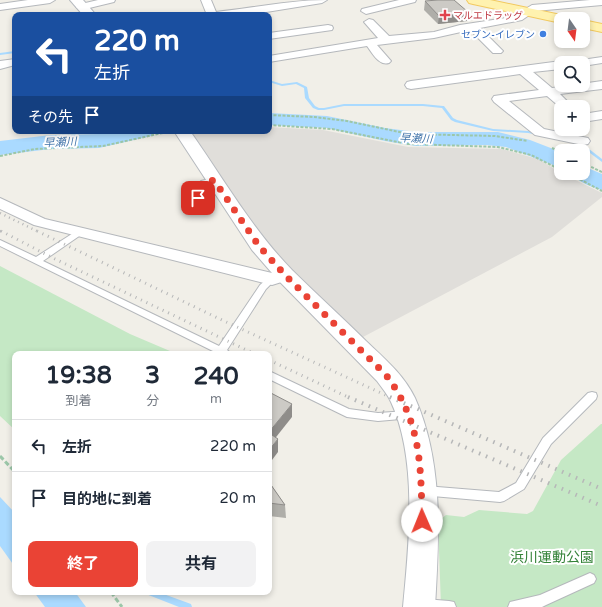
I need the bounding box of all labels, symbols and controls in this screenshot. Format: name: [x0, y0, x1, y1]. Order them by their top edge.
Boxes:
marker: マルエドラッグ: [440, 10, 450, 20]
place label: マルエドラッグ: [453, 10, 523, 22]
north arrow: [554, 12, 590, 48]
map controls: [554, 12, 590, 180]
text: 220 m: [94, 24, 180, 58]
icon: left: [28, 28, 80, 80]
place label: セブン-イレブン: [461, 29, 535, 41]
marker: セブン-イレブン: [538, 29, 548, 39]
button: search: [554, 56, 590, 92]
text: 左折: [94, 62, 130, 84]
button: +: [554, 100, 590, 136]
icon: arrive: [81, 104, 103, 126]
text: その先: [28, 108, 73, 126]
water label: 早瀬川: [399, 131, 434, 146]
water label: 早瀬川: [43, 135, 78, 150]
button: −: [554, 144, 590, 180]
pin: [181, 181, 215, 215]
icon: arrive: [187, 187, 209, 209]
text: 19:38: [45, 361, 112, 390]
text: 3: [145, 361, 160, 390]
text: 240: [193, 362, 239, 391]
text: m: [210, 391, 222, 407]
text: 到着: [66, 393, 92, 409]
text: 分: [146, 393, 159, 409]
icon: left: [28, 435, 50, 457]
text: 220 m: [210, 437, 256, 455]
text: 左折: [62, 438, 92, 456]
icon: arrive: [28, 487, 50, 509]
text: 20 m: [219, 489, 256, 507]
text: 目的地に到着: [62, 490, 152, 508]
position arrow: [401, 500, 443, 542]
button: 終了: [28, 541, 138, 587]
button: 共有: [146, 541, 256, 587]
park label: 浜川運動公園: [510, 549, 594, 566]

